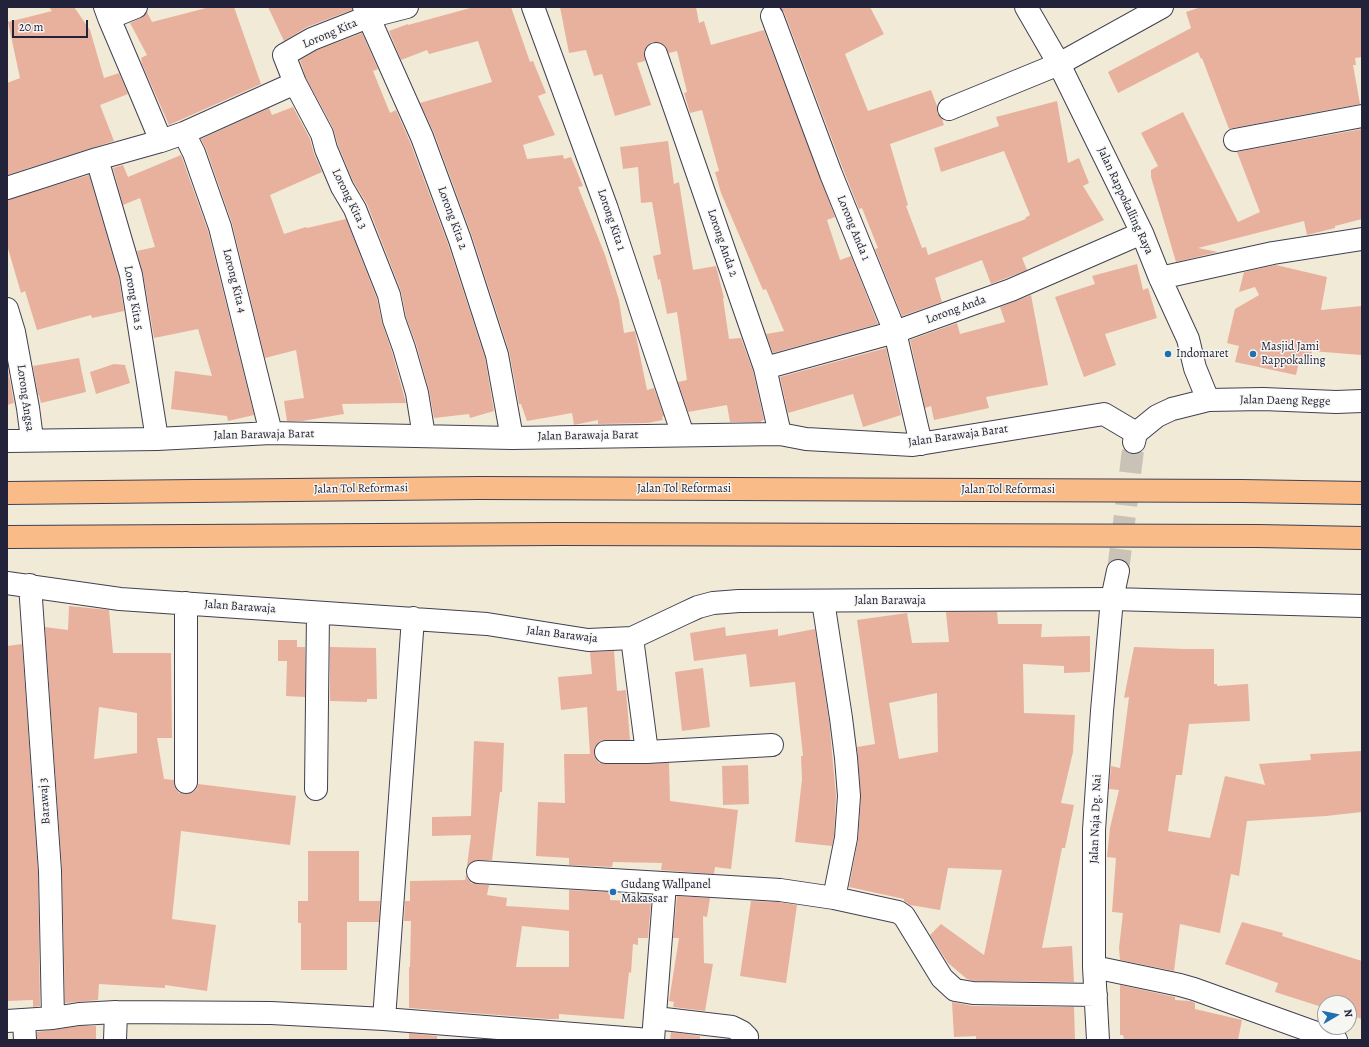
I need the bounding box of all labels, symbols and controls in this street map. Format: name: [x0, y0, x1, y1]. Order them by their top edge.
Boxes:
scale bar: [14, 12, 90, 38]
street label: Lorong Kita: [301, 16, 359, 52]
text: 20 m: [19, 19, 43, 35]
street label: Jalan Rappokalling Raya: [1094, 145, 1156, 257]
street label: Lorong Kita 3: [328, 166, 370, 232]
street label: Lorong Kita 2: [434, 185, 470, 251]
street label: Lorong Kita 1: [594, 187, 628, 253]
street label: Lorong Anda 1: [833, 193, 873, 263]
street label: Lorong Anda 2: [704, 207, 740, 279]
street label: Lorong Kita 4: [219, 247, 249, 315]
street label: Lorong Kita 5: [120, 265, 146, 331]
street label: Lorong Anda: [924, 292, 988, 328]
place label: Masjid Jami Rappokalling: [1261, 340, 1325, 368]
place label: Indomaret: [1176, 347, 1229, 361]
marker: Indomaret: [1163, 349, 1173, 359]
marker: Masjid Jami Rappokalling: [1248, 349, 1258, 359]
street label: Lorong Angsa: [13, 364, 37, 432]
street label: Jalan Daeng Regge: [1240, 393, 1330, 409]
street label: Jalan Barawaja Barat: [907, 422, 1009, 450]
street label: Jalan Barawaja Barat: [213, 427, 315, 443]
street label: Jalan Barawaja Barat: [537, 428, 639, 444]
street label: Jalan Tol Reformasi: [314, 481, 408, 497]
street label: Jalan Tol Reformasi: [637, 482, 731, 496]
street label: Jalan Tol Reformasi: [961, 483, 1055, 497]
street label: Jalan Barawaja: [854, 594, 926, 608]
street label: Jalan Barawaja: [204, 597, 276, 617]
street label: Jalan Barawaja: [526, 623, 598, 647]
street label: Jalan Naja Dg. Nai: [1087, 774, 1105, 864]
street label: Barawaj 3: [36, 777, 54, 825]
place label: Gudang Wallpanel Makassar: [621, 878, 711, 906]
marker: Gudang Wallpanel Makassar: [608, 887, 618, 897]
north arrow: [1317, 995, 1357, 1035]
text: N: [1340, 1008, 1356, 1018]

